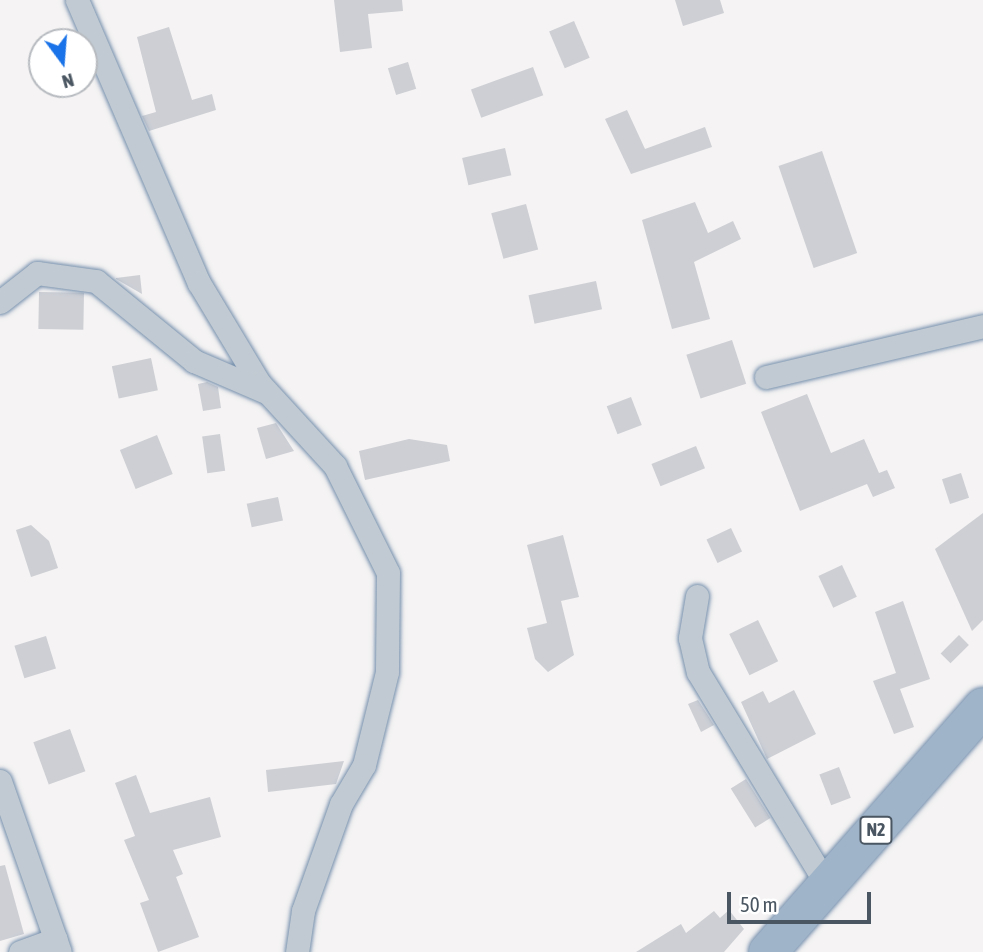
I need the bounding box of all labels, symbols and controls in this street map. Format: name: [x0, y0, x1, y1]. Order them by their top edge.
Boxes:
north arrow: [28, 28, 98, 98]
text: N: [60, 69, 77, 93]
road number: N2: [858, 816, 894, 844]
scale bar: [731, 878, 874, 922]
text: 50 m: [740, 892, 778, 916]

